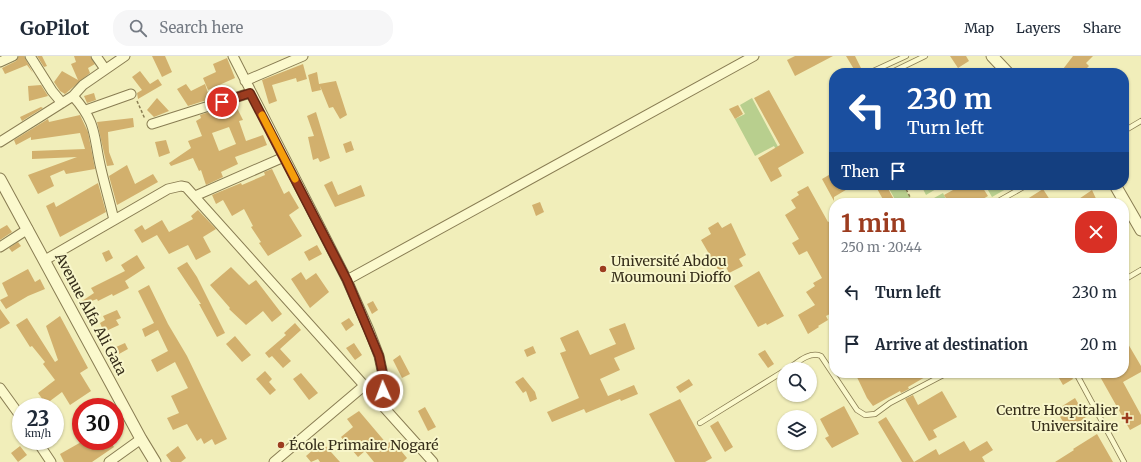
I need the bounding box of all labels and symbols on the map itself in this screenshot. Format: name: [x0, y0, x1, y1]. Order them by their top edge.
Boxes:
pin: [205, 85, 239, 119]
street label: Avenue Alfa Ali Gata: [51, 249, 131, 379]
place label: Université Abdou Moumouni Dioffo: [611, 252, 731, 286]
marker: Université Abdou Moumouni Dioffo: [598, 264, 608, 274]
position arrow: [362, 370, 404, 412]
speed limit sign: 30: [72, 398, 124, 450]
place label: Centre Hospitalier Universitaire: [996, 401, 1118, 435]
marker: Centre Hospitalier Universitaire: [1121, 412, 1133, 424]
place label: École Primaire Nogaré: [289, 436, 439, 454]
marker: École Primaire Nogaré: [276, 440, 286, 450]

